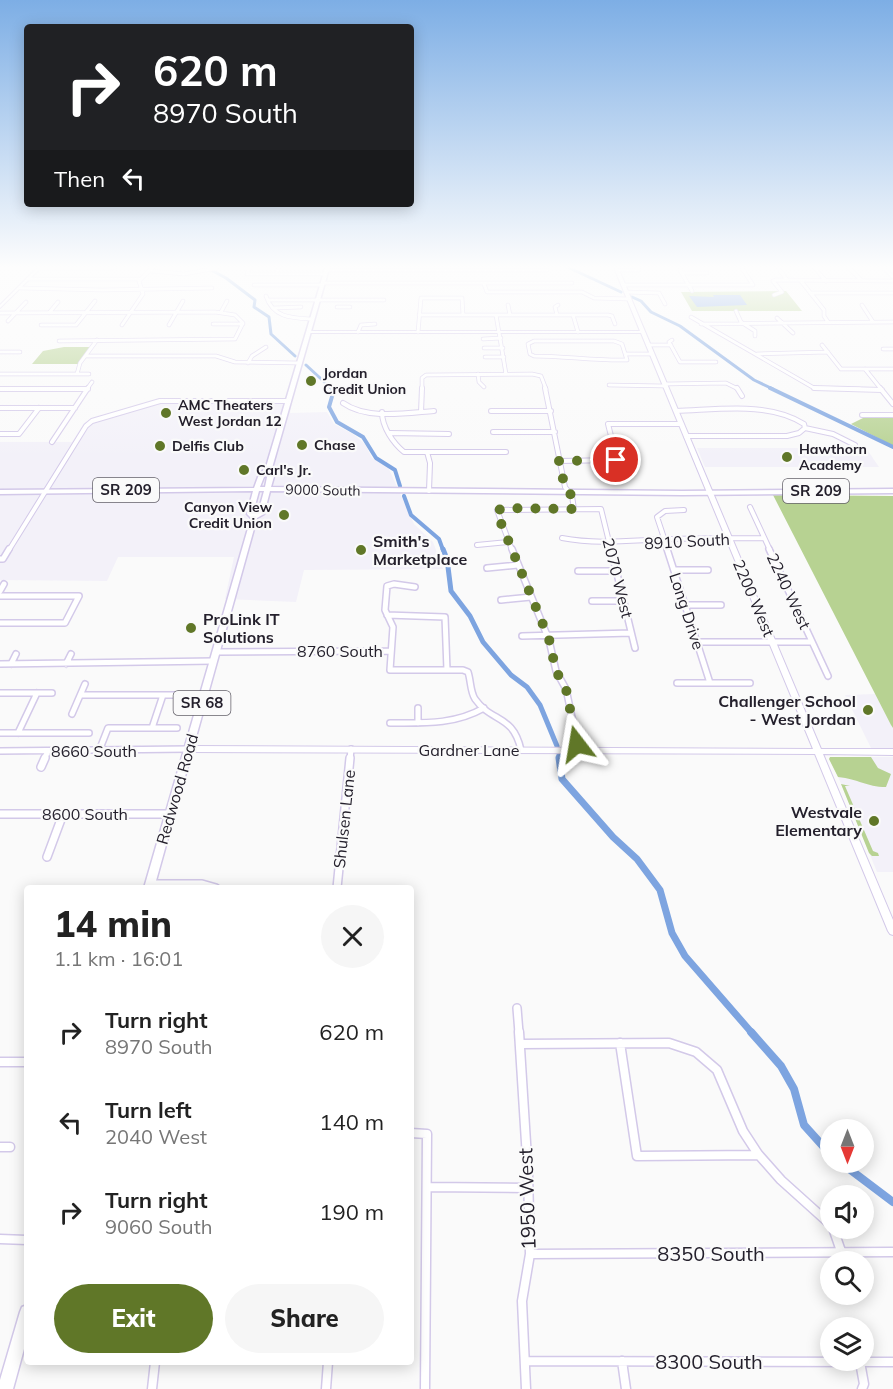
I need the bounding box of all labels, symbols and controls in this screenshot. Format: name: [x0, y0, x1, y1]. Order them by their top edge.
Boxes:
text: 620 m: [153, 44, 278, 97]
icon: right: [54, 48, 132, 126]
text: 8970 South: [153, 96, 298, 130]
icon: left: [117, 162, 150, 195]
text: Then: [54, 165, 105, 193]
place label: Jordan Credit Union: [323, 364, 406, 398]
marker: Jordan Credit Union: [304, 374, 318, 388]
place label: AMC Theaters West Jordan 12: [178, 396, 282, 430]
marker: AMC Theaters West Jordan 12: [159, 406, 173, 420]
pin: [590, 434, 641, 485]
place label: Chase: [314, 436, 356, 454]
place label: Delfis Club: [172, 437, 244, 455]
marker: Chase: [295, 438, 309, 452]
marker: Delfis Club: [153, 439, 167, 453]
place label: Hawthorn Academy: [799, 440, 867, 474]
icon: arrive: [599, 443, 632, 476]
marker: Hawthorn Academy: [780, 450, 794, 464]
place label: Carl's Jr.: [256, 461, 311, 479]
marker: Carl's Jr.: [237, 463, 251, 477]
road number: SR 209: [93, 478, 159, 502]
road number: SR 209: [783, 479, 849, 503]
street label: 9000 South: [285, 480, 361, 500]
place label: Canyon View Credit Union: [184, 498, 273, 532]
marker: Canyon View Credit Union: [277, 508, 291, 522]
street label: 8910 South: [644, 529, 730, 553]
place label: Smith's Marketplace: [373, 531, 468, 569]
street label: 2070 West: [598, 536, 638, 620]
marker: Smith's Marketplace: [354, 543, 368, 557]
street label: 2240 West: [763, 550, 815, 633]
street label: 2200 West: [729, 557, 779, 640]
street label: Long Drive: [665, 570, 709, 652]
place label: ProLink IT Solutions: [203, 609, 280, 647]
marker: ProLink IT Solutions: [184, 621, 198, 635]
street label: 8760 South: [297, 641, 383, 661]
road number: SR 68: [174, 691, 230, 715]
place label: Challenger School - West Jordan: [718, 691, 856, 729]
marker: Challenger School - West Jordan: [861, 703, 875, 717]
position arrow: [545, 712, 609, 776]
street label: Redwood Road: [152, 731, 202, 847]
street label: Gardner Lane: [418, 740, 520, 760]
street label: 8660 South: [51, 741, 137, 761]
street label: Shulsen Lane: [329, 769, 359, 869]
place label: Westvale Elementary: [775, 802, 862, 840]
street label: 8600 South: [42, 804, 128, 824]
marker: Westvale Elementary: [867, 814, 881, 828]
text: 14 min: [54, 901, 172, 946]
button: close: [321, 905, 384, 968]
text: 1.1 km · 16:01: [54, 946, 183, 971]
text: Turn right: [105, 1006, 208, 1034]
icon: right: [54, 1016, 87, 1049]
text: 620 m: [319, 1018, 384, 1046]
text: 8970 South: [105, 1034, 212, 1059]
text: Turn left: [105, 1096, 192, 1124]
icon: left: [54, 1106, 87, 1139]
text: 140 m: [319, 1108, 384, 1136]
north arrow: [820, 1119, 874, 1173]
map controls: [820, 1119, 874, 1371]
text: 2040 West: [105, 1124, 207, 1149]
street label: 1950 West: [512, 1148, 541, 1250]
button: sound: [820, 1185, 874, 1239]
text: Turn right: [105, 1186, 208, 1214]
icon: right: [54, 1196, 87, 1229]
text: 190 m: [319, 1198, 384, 1226]
text: 9060 South: [105, 1214, 212, 1239]
street label: 8350 South: [657, 1241, 765, 1266]
button: search: [820, 1251, 874, 1305]
button: Exit: [54, 1284, 213, 1353]
button: Share: [225, 1284, 384, 1353]
button: layers: [820, 1317, 874, 1371]
street label: 8300 South: [655, 1349, 763, 1374]

